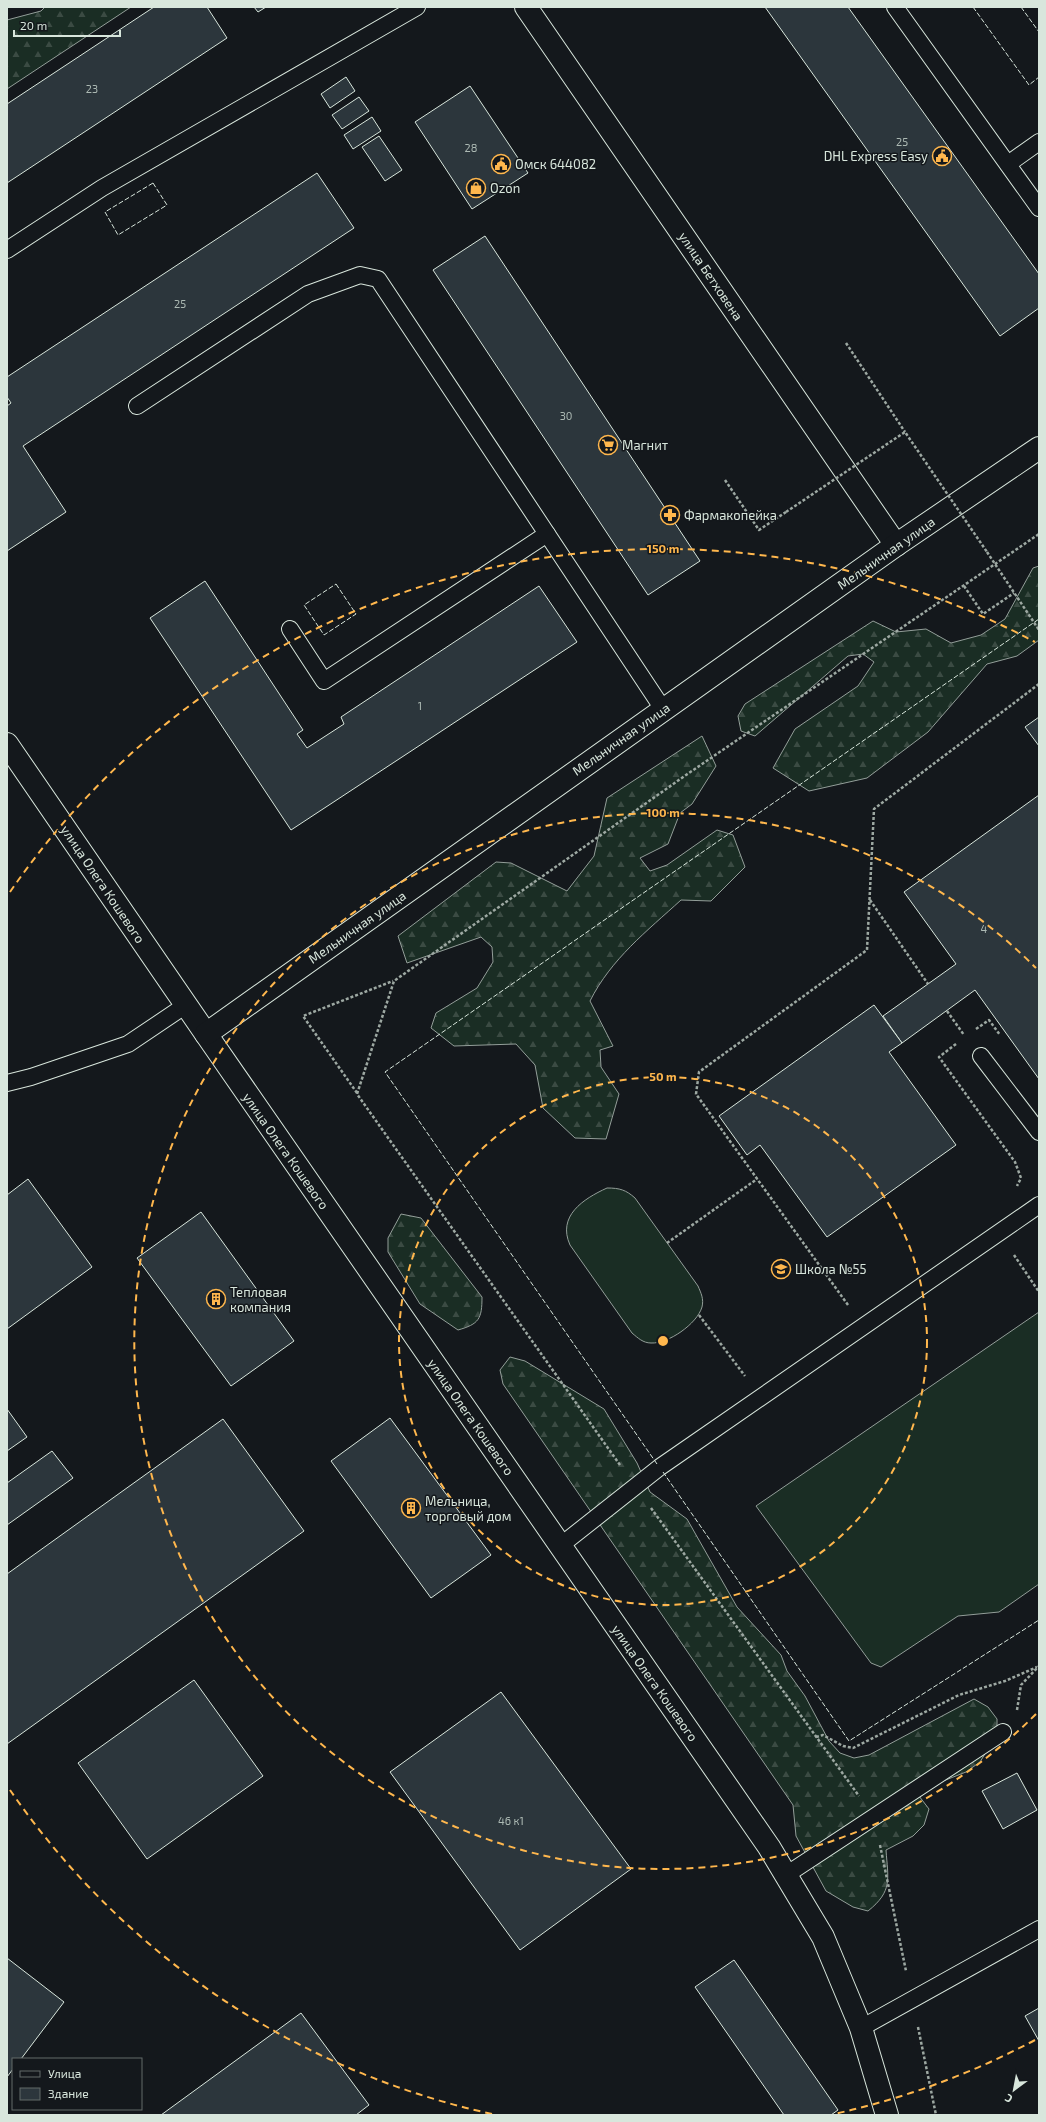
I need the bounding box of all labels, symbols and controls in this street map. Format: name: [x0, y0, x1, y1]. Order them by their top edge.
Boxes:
scale bar: [14, 12, 120, 38]
text: 20 m: [20, 18, 47, 32]
house number: 23: [86, 82, 98, 95]
house number: 25: [896, 135, 908, 148]
house number: 28: [465, 141, 477, 154]
public building icon: DHL Express Easy: [931, 145, 953, 167]
place label: DHL Express Easy: [824, 148, 928, 164]
public building icon: Омск 644082: [490, 153, 512, 175]
place label: Омск 644082: [515, 156, 596, 172]
shop icon: Ozon: [465, 177, 487, 199]
place label: Ozon: [490, 180, 520, 196]
street label: улица Бетховена: [675, 229, 747, 323]
house number: 25: [174, 297, 186, 310]
house number: 30: [560, 409, 572, 422]
supermarket icon: Магнит: [597, 434, 619, 456]
place label: Магнит: [622, 437, 669, 453]
pharmacy icon: Фармакопейка: [659, 504, 681, 526]
place label: Фармакопейка: [684, 507, 777, 523]
street label: Мельничная улица: [834, 513, 938, 593]
text: 150 m: [647, 541, 679, 555]
house number: 1: [418, 699, 422, 712]
street label: Мельничная улица: [569, 699, 673, 779]
text: 100 m: [646, 805, 680, 819]
street label: улица Олега Кошевого: [58, 822, 148, 946]
street label: Мельничная улица: [305, 887, 409, 967]
house number: 4: [981, 922, 988, 935]
text: 50 m: [649, 1069, 677, 1083]
street label: улица Олега Кошевого: [240, 1090, 332, 1212]
school or university icon: Школа №55: [770, 1258, 792, 1280]
place label: Школа №55: [795, 1261, 867, 1277]
place label: Тепловая компания: [230, 1284, 291, 1315]
building icon: Тепловая компания: [205, 1288, 227, 1310]
centre of rings: [656, 1334, 670, 1348]
street label: улица Олега Кошевого: [425, 1356, 517, 1478]
place label: Мельница, торговый дом: [425, 1493, 511, 1524]
building icon: Мельница, торговый дом: [400, 1497, 422, 1519]
street label: улица Олега Кошевого: [609, 1622, 701, 1744]
house number: 46 к1: [498, 1814, 524, 1827]
legend: [12, 2058, 142, 2110]
text: Улица: [48, 2066, 81, 2080]
north arrow: [994, 2070, 1034, 2110]
text: Здание: [48, 2086, 89, 2100]
text: С: [1002, 2091, 1015, 2106]

